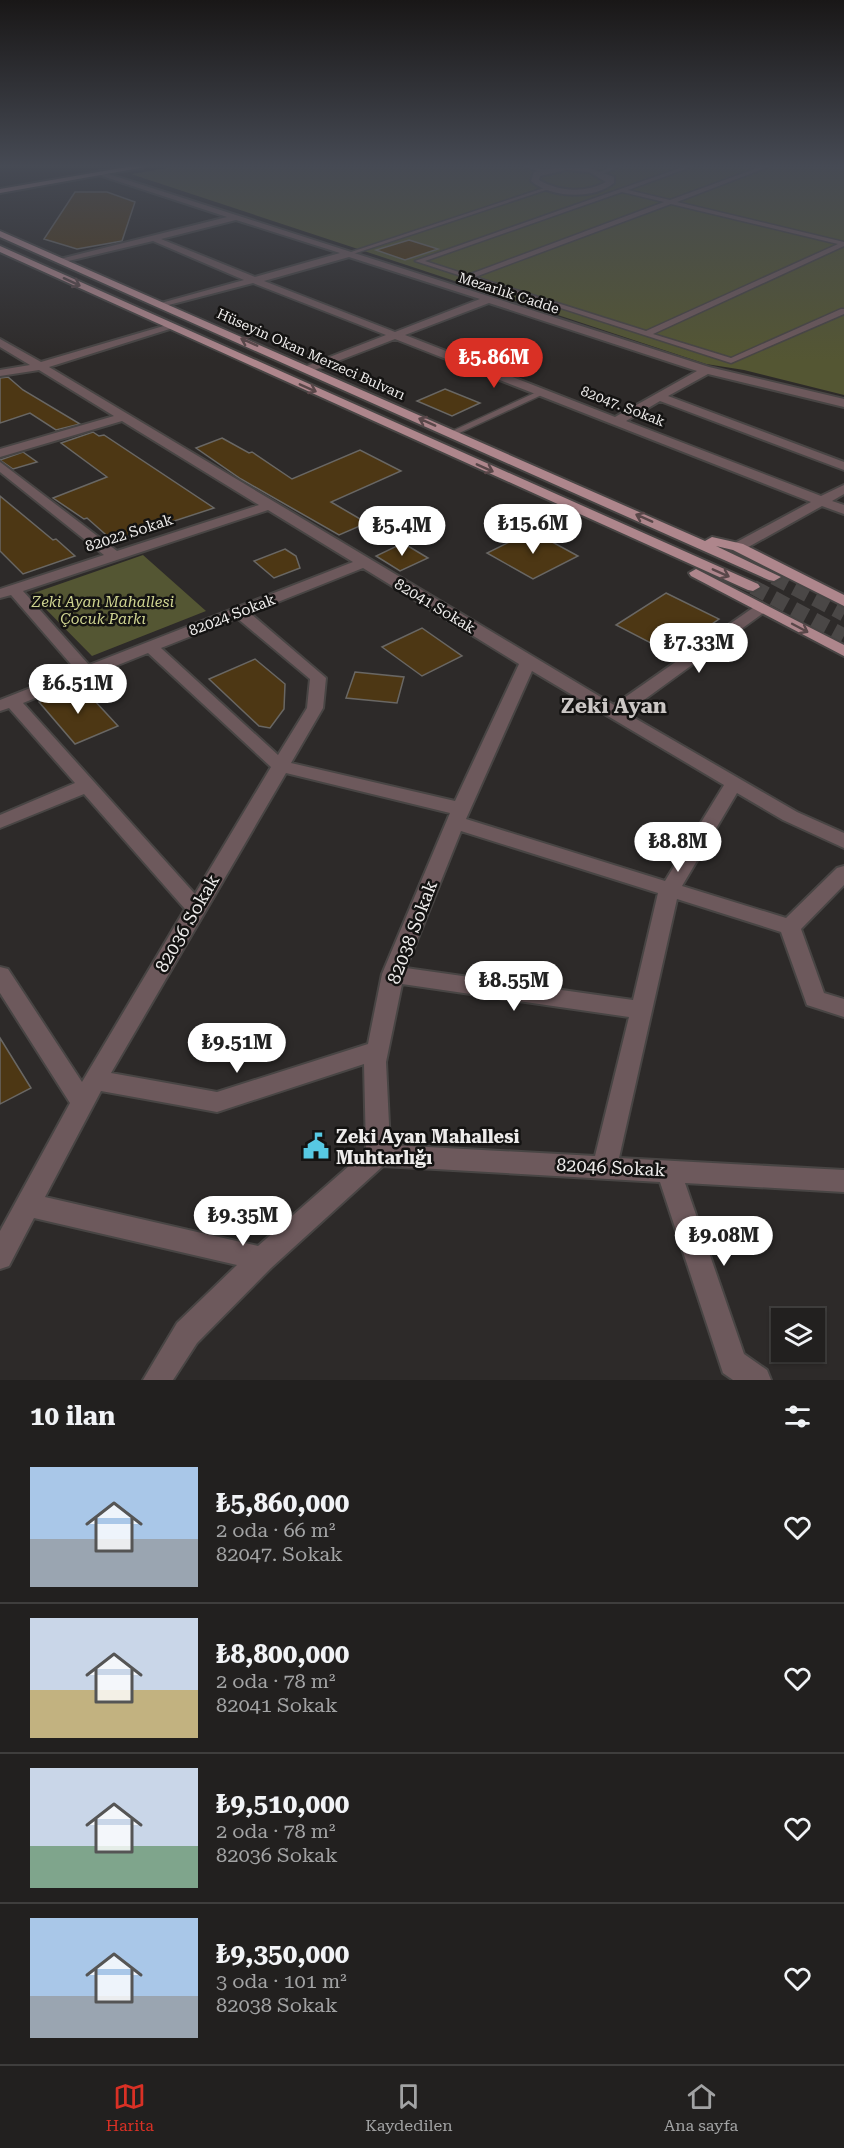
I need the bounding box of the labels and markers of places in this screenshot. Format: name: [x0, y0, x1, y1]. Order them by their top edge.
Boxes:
pin: ₺5.86M: [445, 338, 543, 389]
pin: ₺15.6M: [484, 504, 582, 555]
pin: ₺5.4M: [360, 506, 444, 557]
pin: ₺7.33M: [650, 623, 748, 674]
pin: ₺6.51M: [29, 664, 127, 715]
pin: ₺8.8M: [636, 822, 720, 873]
pin: ₺8.55M: [465, 961, 563, 1012]
pin: ₺9.51M: [188, 1023, 286, 1074]
place label: Zeki Ayan Mahallesi Muhtarlığı: [336, 1126, 519, 1168]
public building icon: Zeki Ayan Mahallesi Muhtarlığı: [301, 1131, 331, 1161]
pin: ₺9.35M: [194, 1196, 292, 1247]
pin: ₺9.08M: [675, 1216, 773, 1267]

